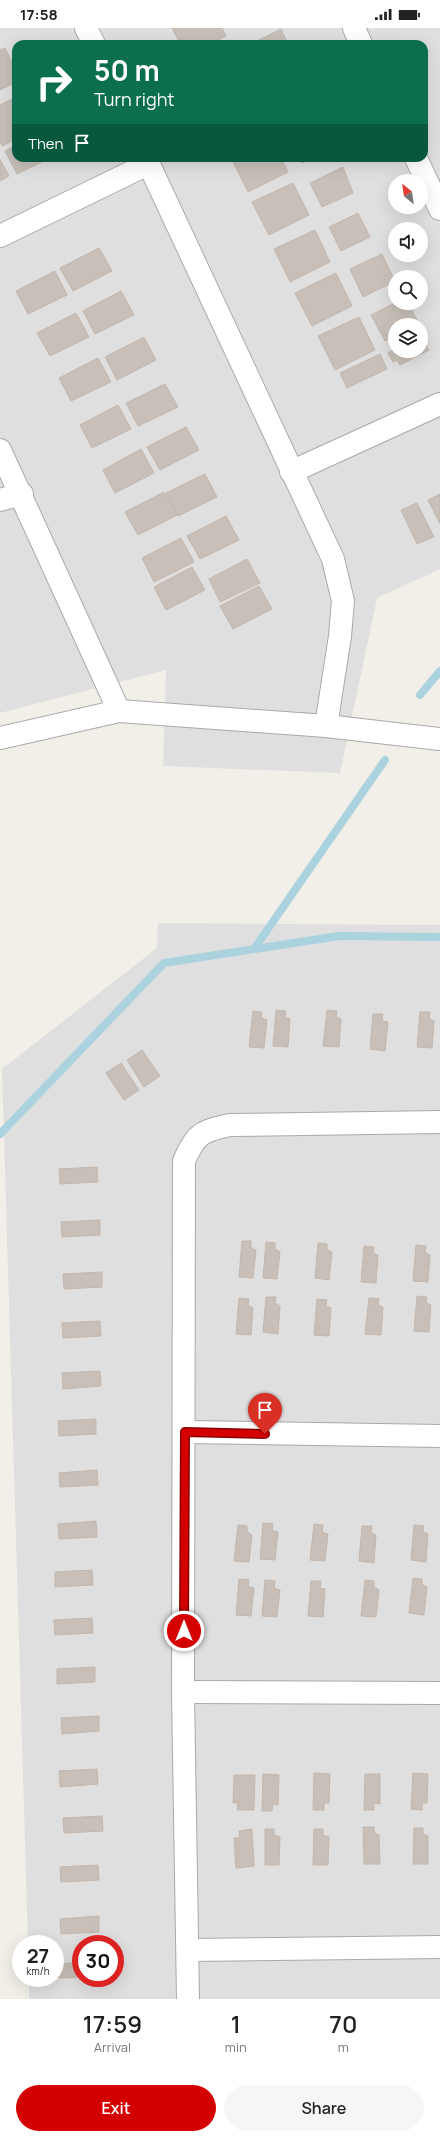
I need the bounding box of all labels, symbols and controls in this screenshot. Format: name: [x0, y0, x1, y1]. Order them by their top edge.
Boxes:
text: 17:58: [20, 4, 58, 25]
text: 50 m: [94, 51, 160, 89]
icon: right: [28, 56, 80, 108]
text: Turn right: [94, 87, 175, 111]
icon: arrive: [71, 132, 93, 154]
text: Then: [28, 133, 63, 154]
north arrow: [388, 174, 428, 214]
map controls: [388, 174, 428, 358]
button: sound: [388, 222, 428, 262]
button: search: [388, 270, 428, 310]
button: layers: [388, 318, 428, 358]
pin: [248, 1393, 282, 1434]
icon: arrive: [254, 1399, 276, 1421]
position arrow: [163, 1610, 205, 1652]
speed limit sign: 30: [72, 1935, 124, 1987]
text: 27: [27, 1942, 49, 1969]
text: km/h: [26, 1964, 50, 1978]
text: 17:59: [83, 2007, 142, 2040]
text: 1: [231, 2007, 241, 2040]
text: 70: [329, 2007, 357, 2040]
text: Arrival: [94, 2038, 131, 2056]
text: min: [225, 2038, 247, 2056]
text: m: [338, 2038, 349, 2056]
button: Exit: [16, 2085, 216, 2131]
button: Share: [224, 2085, 424, 2131]

